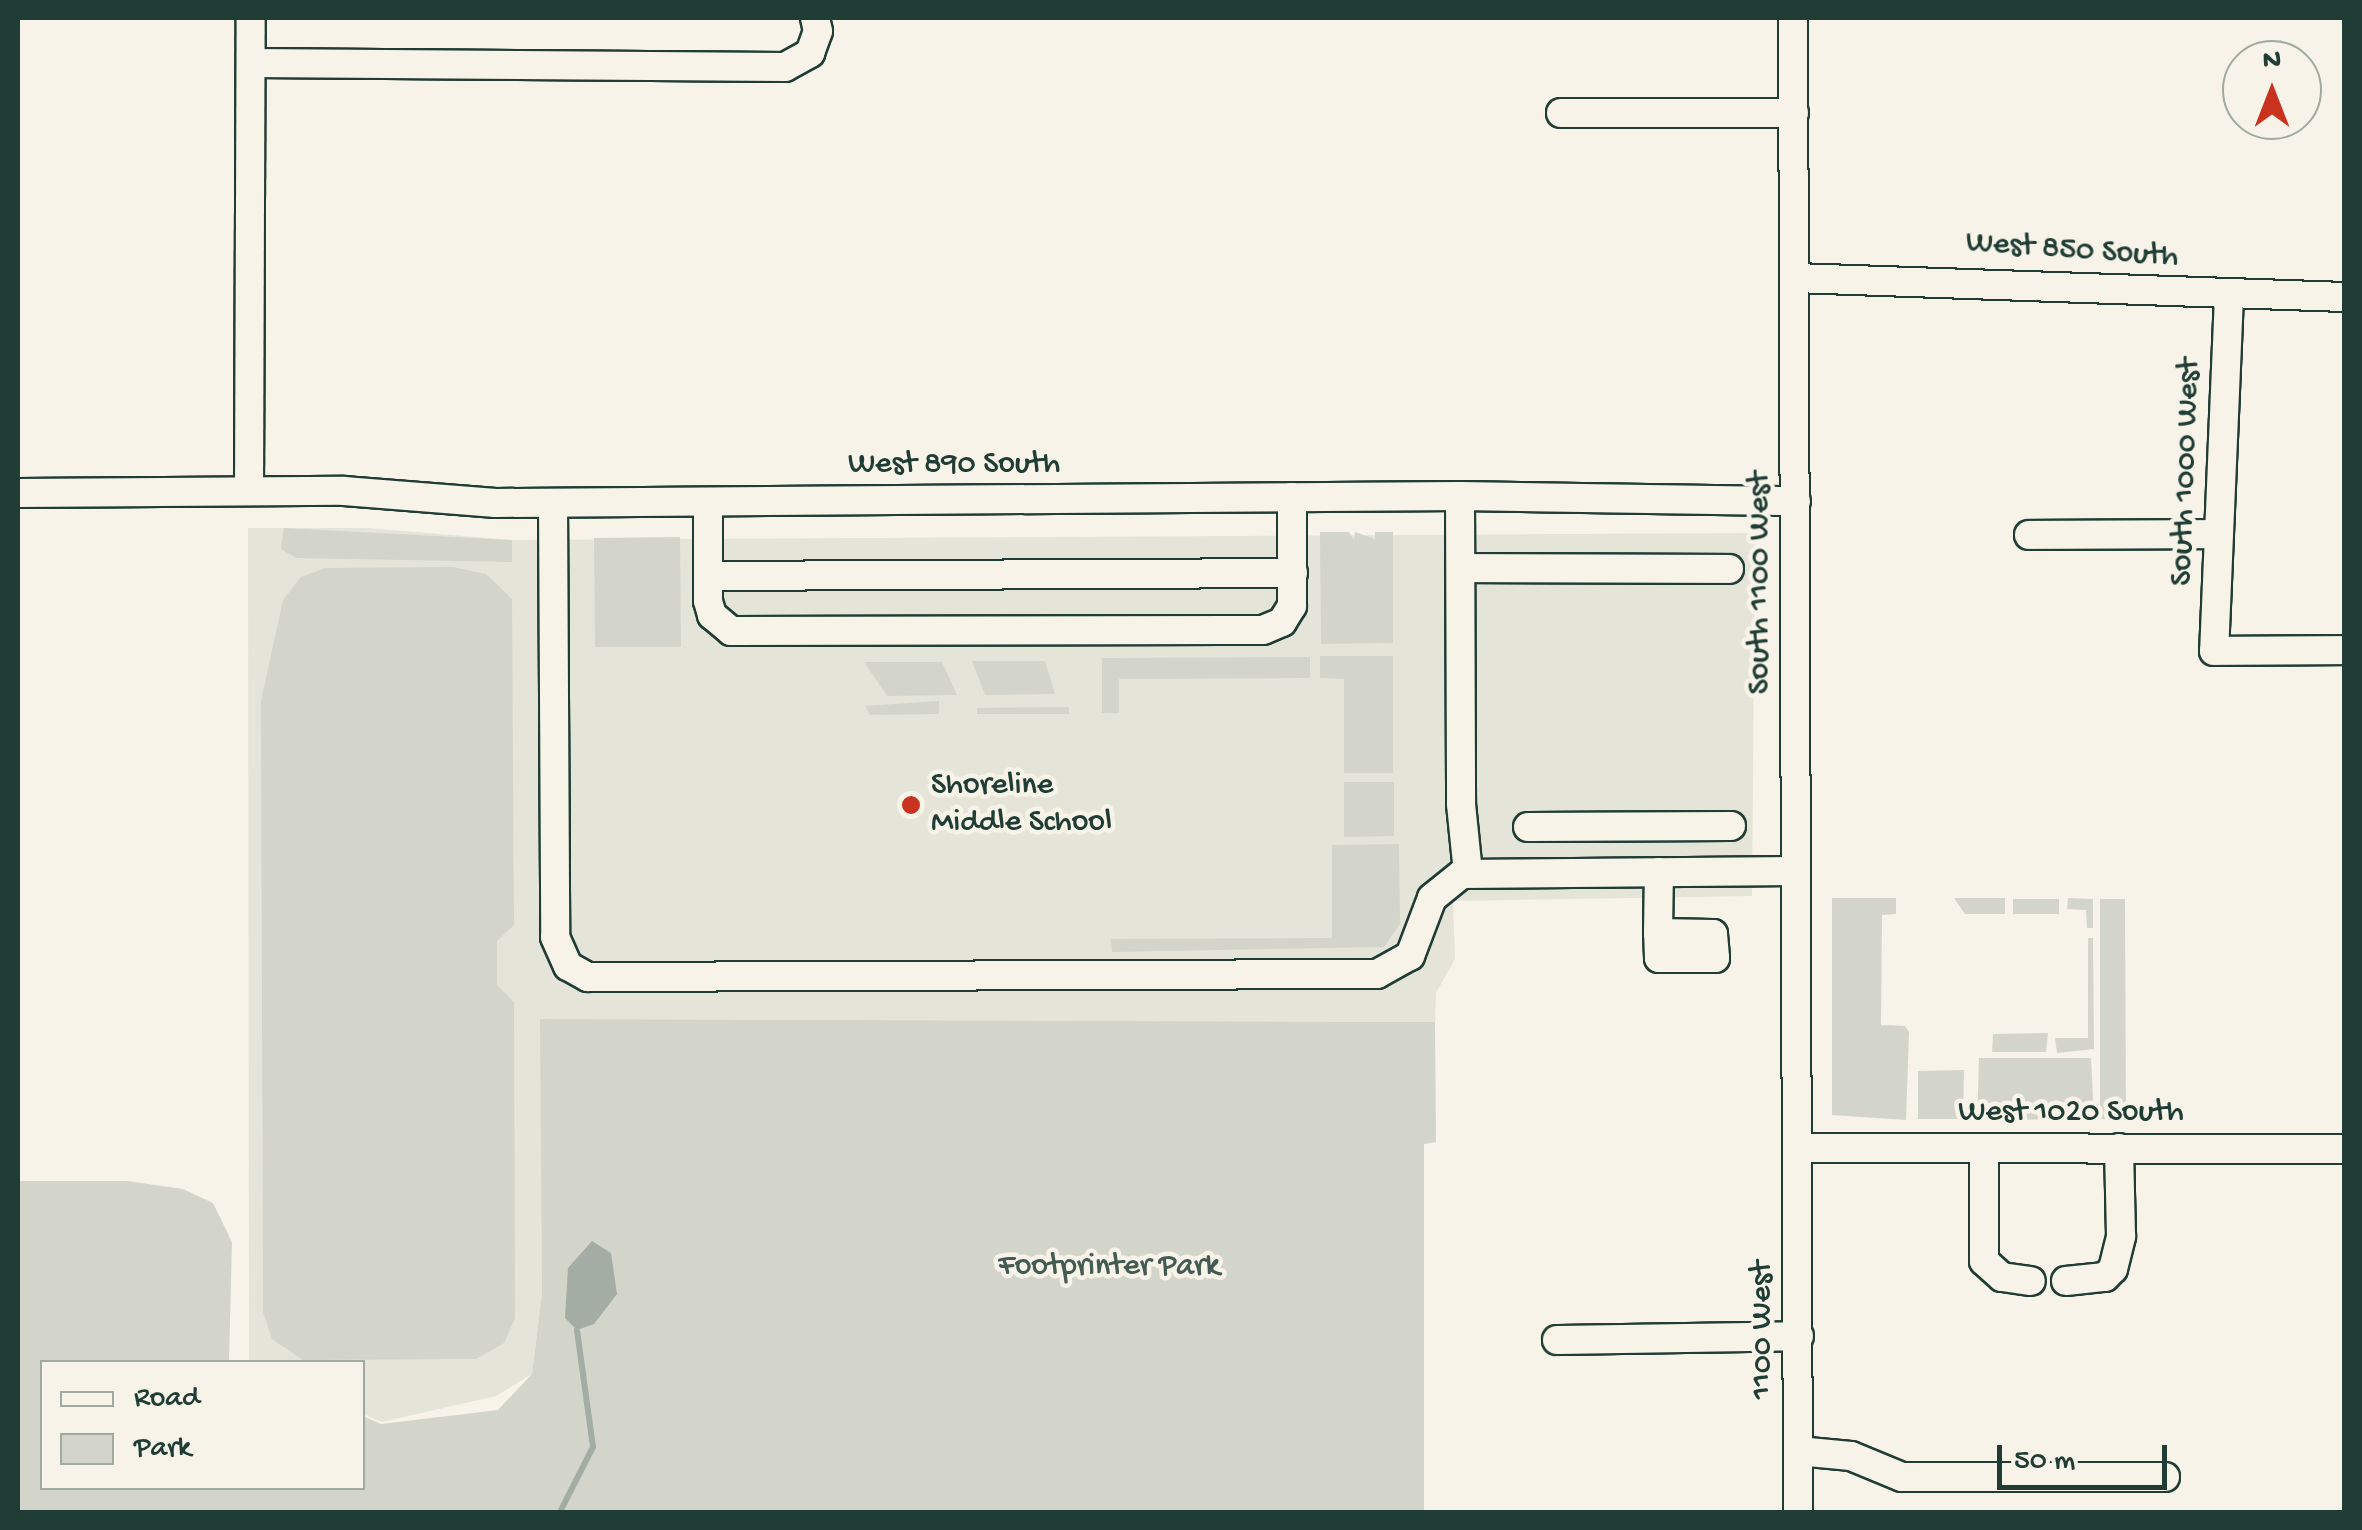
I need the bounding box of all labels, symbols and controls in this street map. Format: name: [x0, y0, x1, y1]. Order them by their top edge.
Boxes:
north arrow: [2222, 40, 2322, 140]
text: N: [2263, 45, 2281, 78]
street label: West 850 South: [1964, 224, 2180, 278]
street label: South 1000 West: [2164, 357, 2210, 587]
street label: West 890 South: [848, 446, 1060, 484]
street label: South 1100 West: [1742, 472, 1780, 694]
place label: Shoreline Middle School: [931, 768, 1112, 843]
marker: Shoreline Middle School: [900, 794, 922, 816]
street label: West 1020 South: [1958, 1094, 2184, 1132]
park label: Footprinter Park: [998, 1248, 1220, 1286]
street label: 1100 West: [1744, 1261, 1782, 1399]
legend: [40, 1360, 365, 1490]
text: Road: [134, 1382, 200, 1417]
scale bar: [2002, 1425, 2172, 1487]
text: Park: [134, 1432, 191, 1467]
text: 50 m: [2014, 1445, 2075, 1480]

